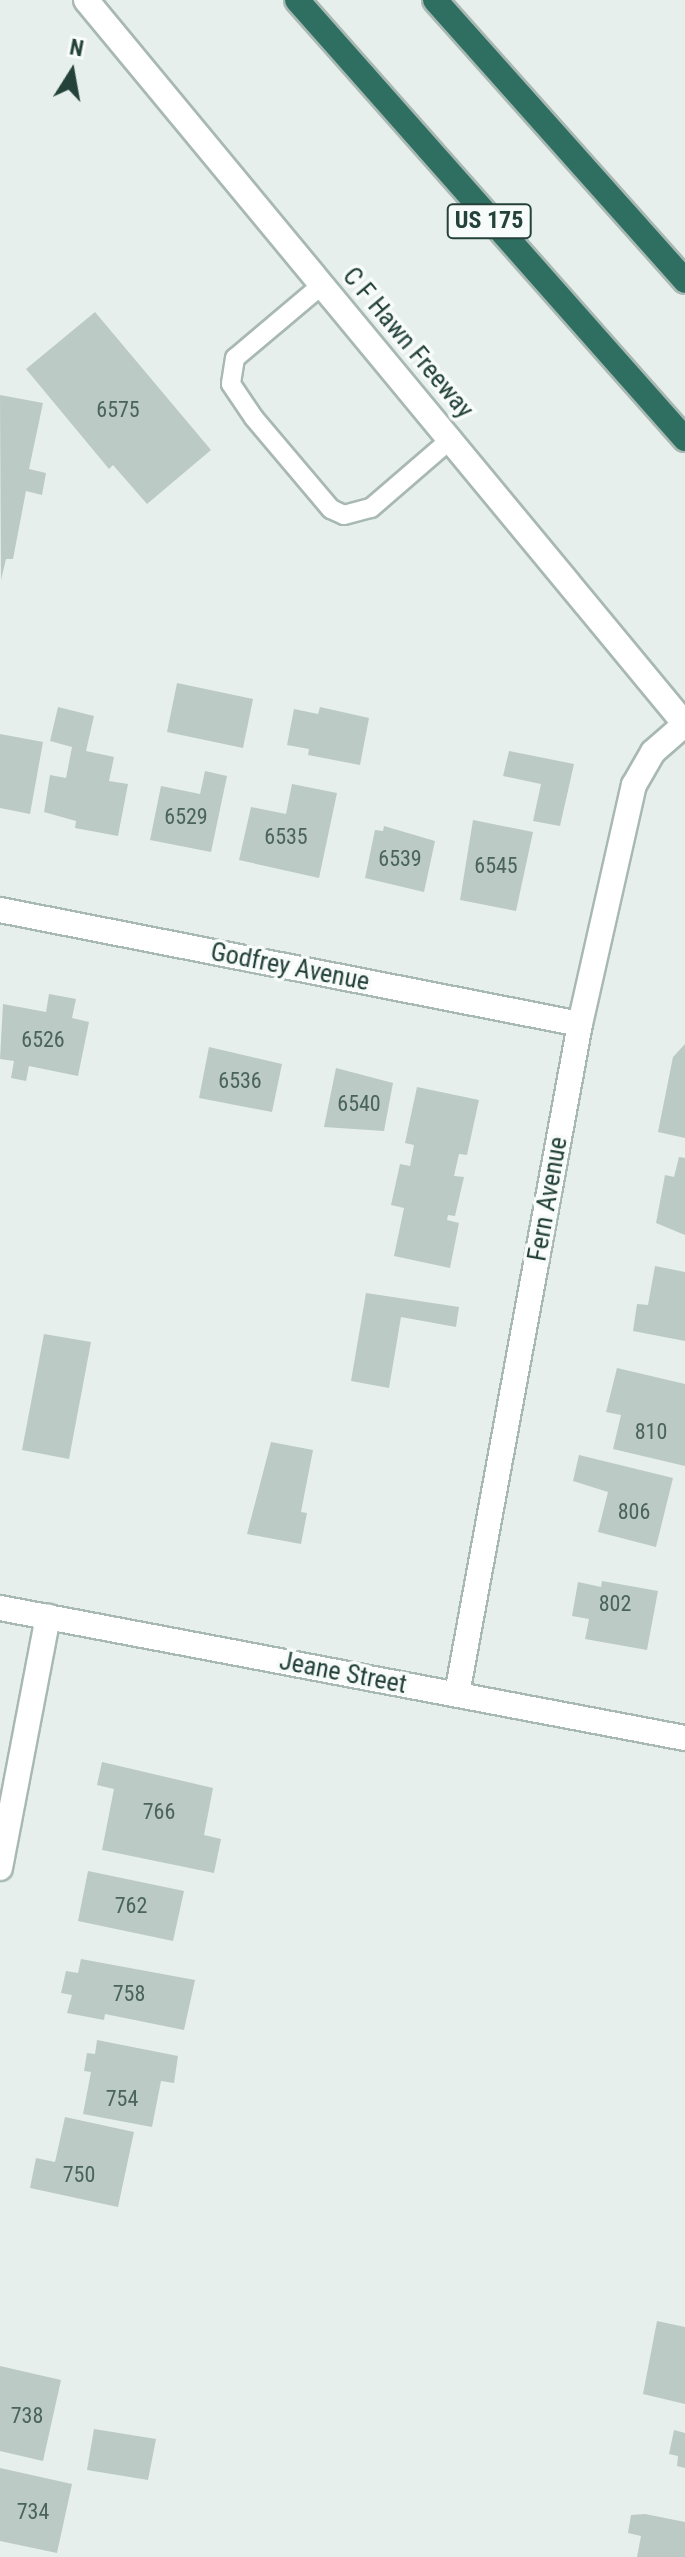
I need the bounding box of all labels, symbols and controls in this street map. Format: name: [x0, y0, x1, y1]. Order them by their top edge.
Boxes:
north arrow: [32, 32, 112, 112]
text: N: [68, 34, 86, 62]
road number: US 175: [445, 201, 533, 241]
street label: C F Hawn Freeway: [336, 261, 480, 425]
house number: 6575: [96, 397, 140, 423]
house number: 6529: [164, 804, 208, 830]
house number: 6535: [264, 824, 308, 850]
house number: 6539: [378, 846, 422, 872]
house number: 6545: [474, 853, 518, 879]
street label: Godfrey Avenue: [208, 936, 372, 998]
house number: 6526: [21, 1027, 65, 1053]
house number: 6536: [218, 1068, 262, 1094]
house number: 6540: [337, 1091, 381, 1117]
street label: Fern Avenue: [522, 1134, 574, 1264]
house number: 810: [635, 1419, 667, 1445]
house number: 806: [618, 1499, 650, 1525]
house number: 802: [599, 1591, 631, 1617]
street label: Jeane Street: [277, 1645, 409, 1701]
house number: 766: [143, 1799, 175, 1825]
house number: 762: [115, 1893, 147, 1919]
house number: 758: [113, 1981, 145, 2007]
house number: 754: [106, 2086, 138, 2112]
house number: 750: [63, 2162, 95, 2188]
house number: 738: [11, 2403, 43, 2429]
house number: 734: [17, 2499, 49, 2525]

